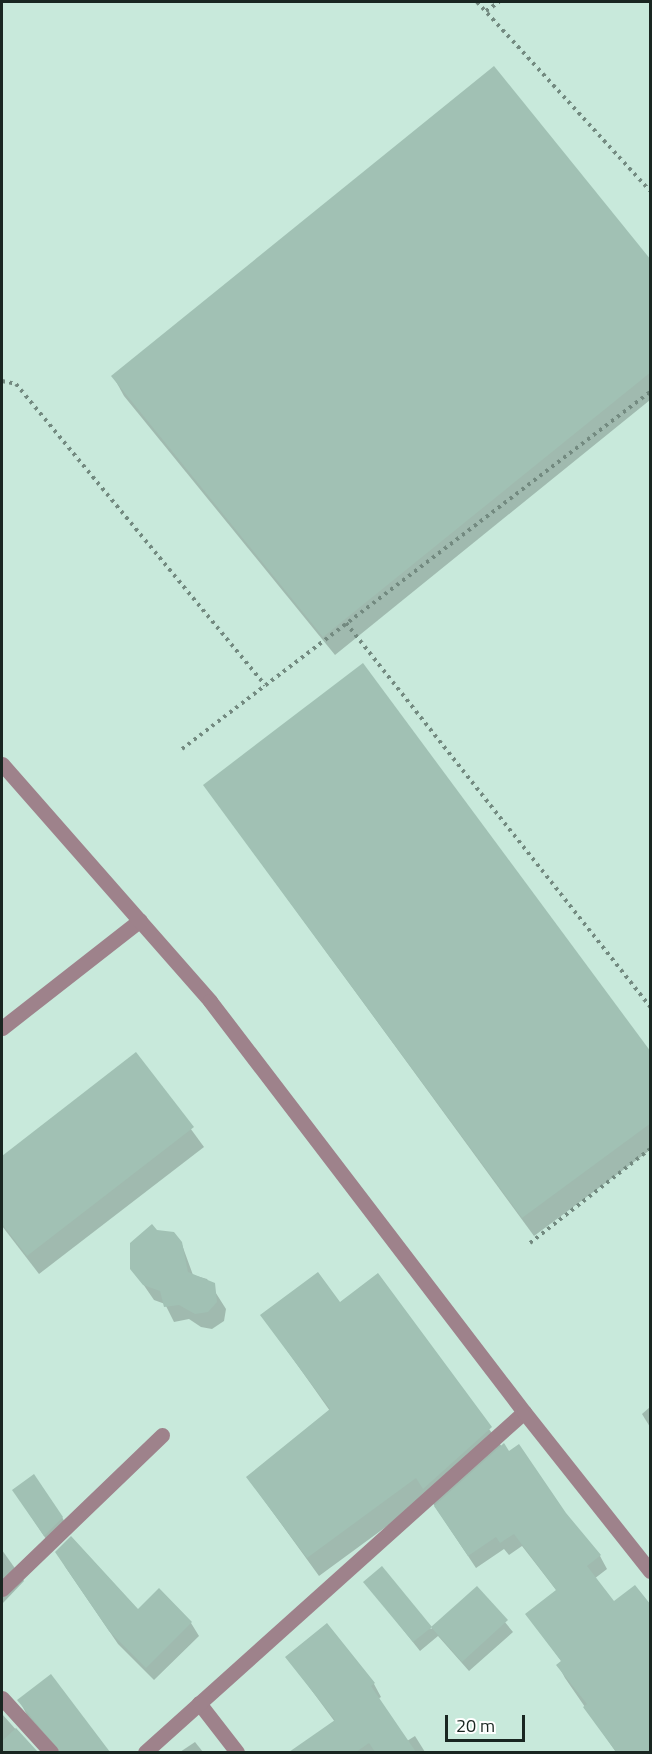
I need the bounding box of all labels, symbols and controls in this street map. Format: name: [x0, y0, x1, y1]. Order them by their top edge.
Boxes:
scale bar: [448, 1703, 528, 1741]
text: 20 m: [456, 1712, 495, 1739]

